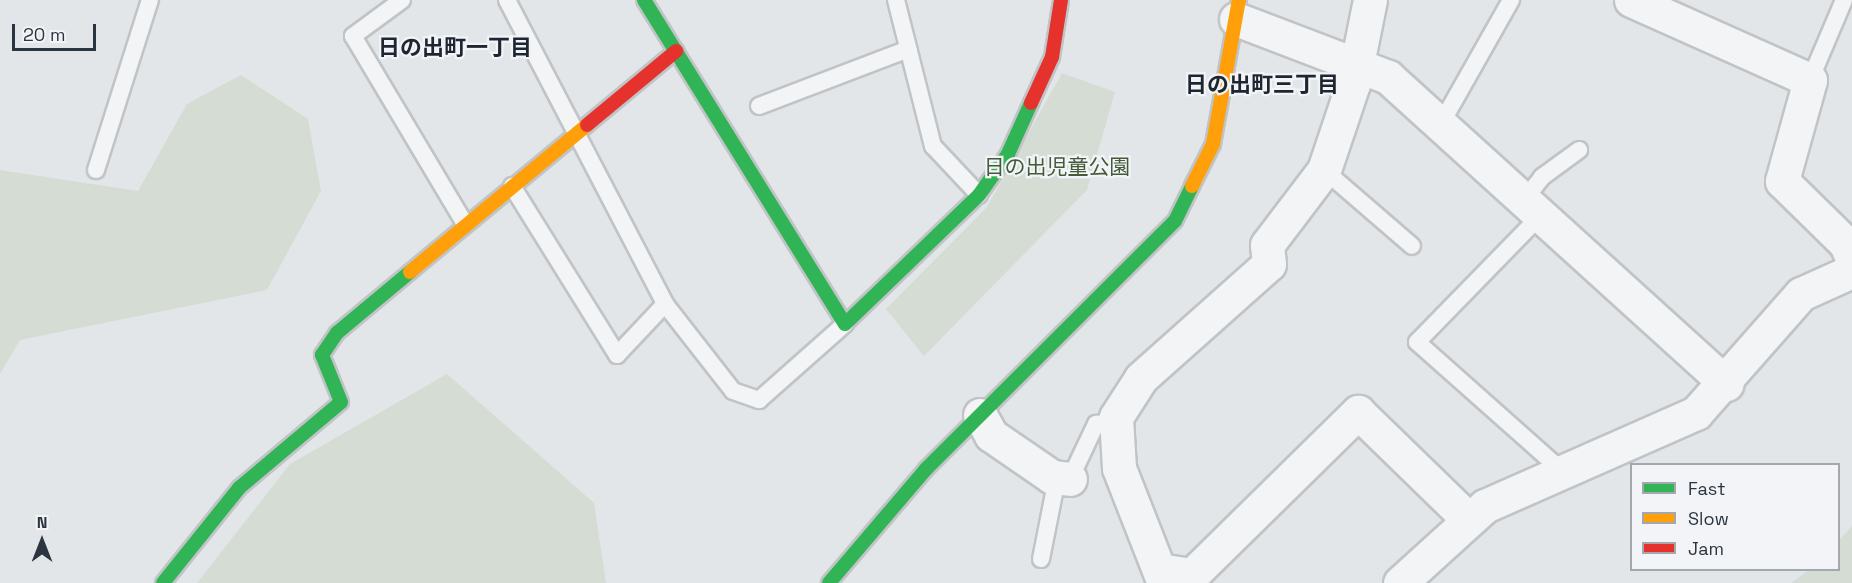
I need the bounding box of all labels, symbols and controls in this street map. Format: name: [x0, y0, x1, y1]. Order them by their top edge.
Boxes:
scale bar: [15, 12, 99, 50]
text: 20 m: [23, 23, 66, 46]
district label: 日の出町一丁目: [378, 35, 532, 61]
district label: 日の出町三丁目: [1185, 72, 1339, 98]
park label: 日の出児童公園: [984, 154, 1130, 180]
legend: [1630, 463, 1840, 571]
text: Fast: [1688, 477, 1725, 500]
text: Slow: [1688, 507, 1729, 530]
north arrow: [12, 511, 72, 571]
text: N: [37, 512, 47, 533]
text: Jam: [1688, 537, 1724, 560]

